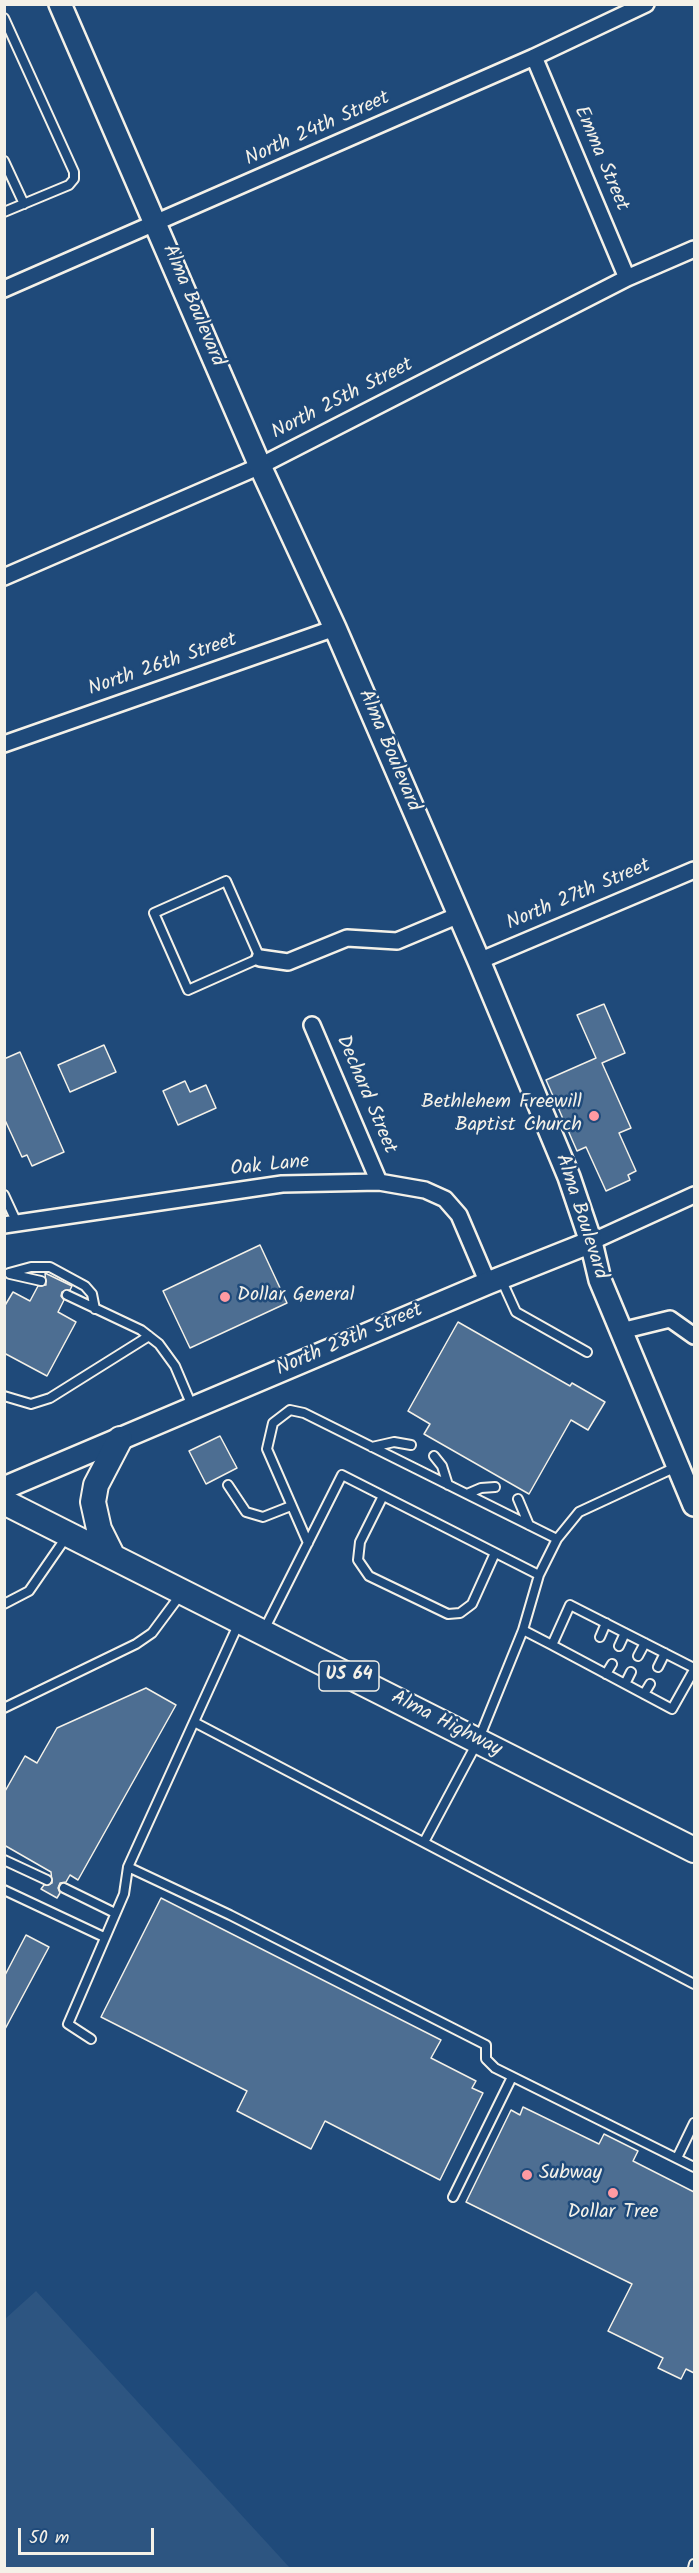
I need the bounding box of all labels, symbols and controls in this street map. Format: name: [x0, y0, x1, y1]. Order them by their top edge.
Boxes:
street label: North 24th Street: [242, 87, 394, 173]
street label: Emma Street: [567, 103, 633, 215]
street label: Alma Boulevard: [156, 241, 228, 371]
street label: North 25th Street: [268, 354, 418, 446]
street label: North 26th Street: [86, 629, 240, 703]
street label: Alma Boulevard: [352, 686, 424, 816]
street label: North 27th Street: [504, 855, 654, 937]
street label: Dechard Street: [329, 1032, 401, 1158]
place label: Bethlehem Freewill Baptist Church: [421, 1092, 582, 1139]
marker: Bethlehem Freewill Baptist Church: [587, 1109, 601, 1123]
street label: Oak Lane: [229, 1151, 311, 1183]
street label: Alma Boulevard: [548, 1151, 612, 1283]
place label: Dollar General: [237, 1285, 355, 1309]
marker: Dollar General: [218, 1290, 232, 1304]
street label: North 28th Street: [273, 1299, 427, 1383]
road number: US 64: [319, 1661, 379, 1691]
street label: Alma Highway: [387, 1687, 505, 1763]
place label: Subway: [539, 2163, 602, 2187]
marker: Subway: [520, 2168, 534, 2182]
marker: Dollar Tree: [606, 2186, 620, 2200]
place label: Dollar Tree: [567, 2202, 659, 2226]
scale bar: [21, 2516, 158, 2554]
text: 50 m: [29, 2524, 69, 2553]

